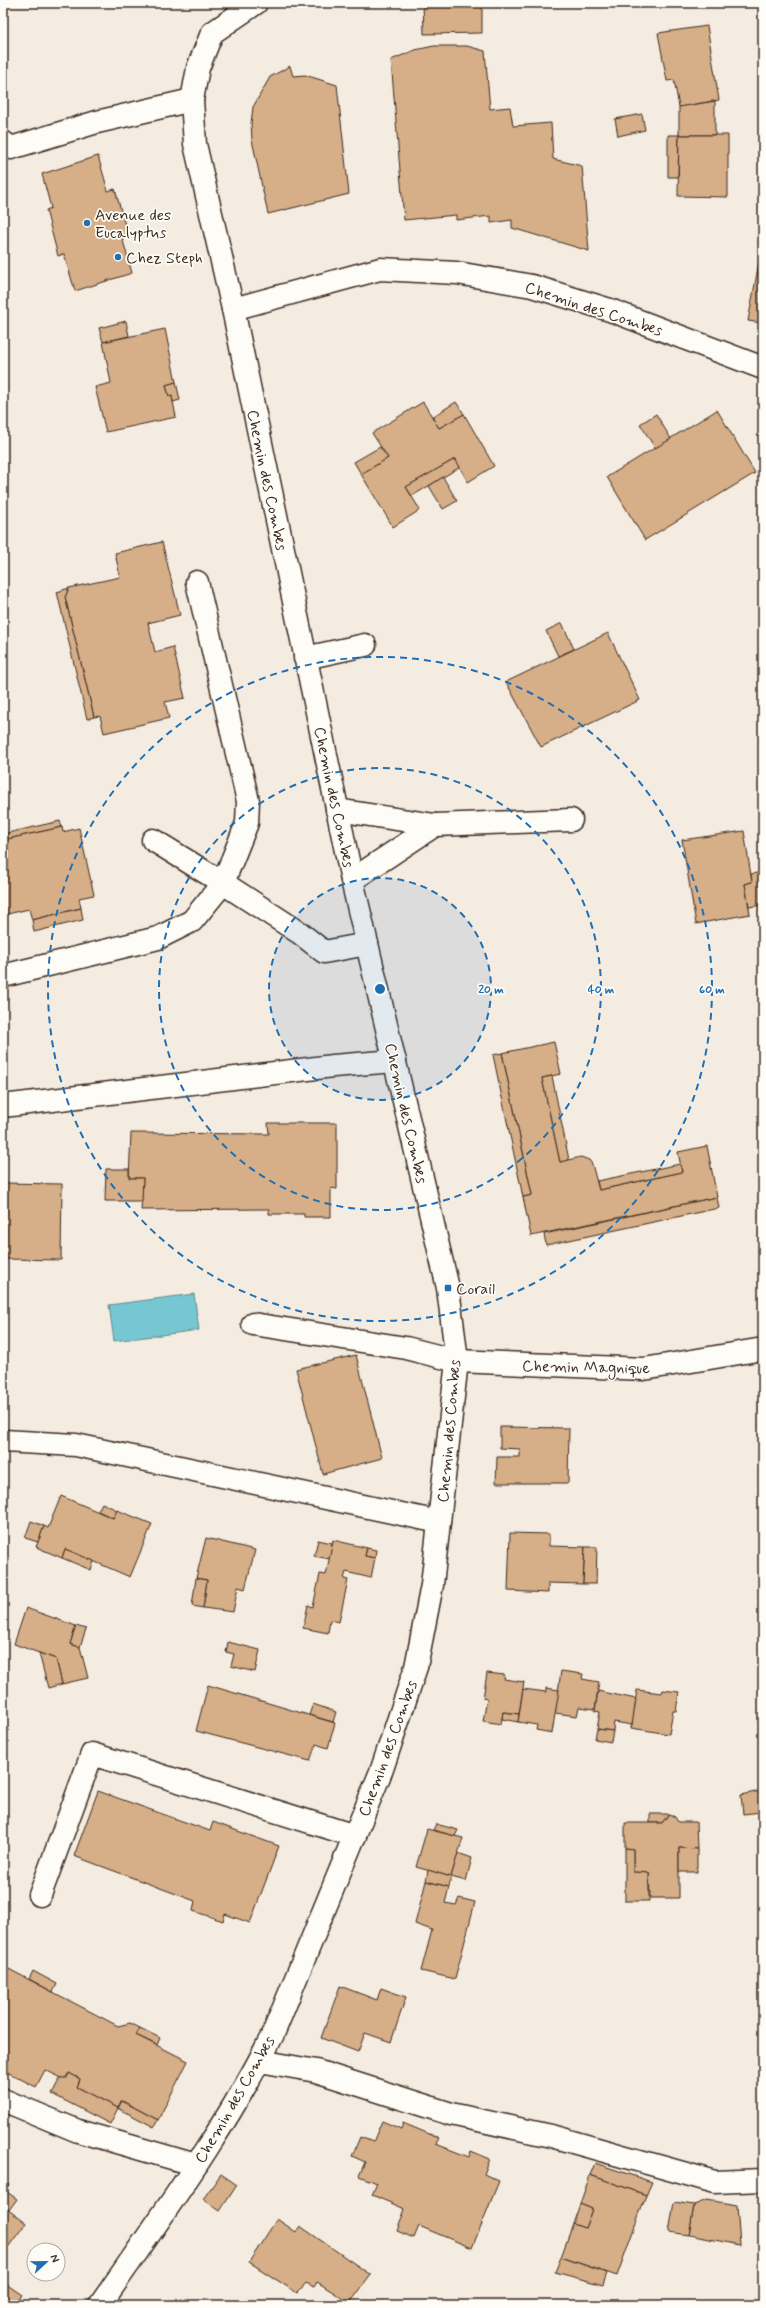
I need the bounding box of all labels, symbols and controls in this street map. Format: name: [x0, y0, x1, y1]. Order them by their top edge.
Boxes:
place label: Avenue des Eucalyptus: [95, 205, 171, 244]
marker: Avenue des Eucalyptus: [82, 218, 92, 228]
place label: Chez Steph: [126, 248, 203, 269]
marker: Chez Steph: [113, 252, 123, 262]
street label: Chemin des Combes: [522, 277, 665, 342]
street label: Chemin des Combes: [241, 408, 292, 553]
street label: Chemin des Combes: [308, 725, 359, 870]
centre of rings: [373, 982, 387, 996]
text: 20 m: [478, 982, 504, 998]
text: 40 m: [588, 982, 615, 998]
text: 60 m: [699, 982, 725, 998]
street label: Chemin des Combes: [379, 1041, 432, 1186]
place label: Corail: [456, 1279, 495, 1300]
marker: Corail: [443, 1283, 453, 1293]
street label: Chemin Magnique: [522, 1356, 650, 1380]
street label: Chemin des Combes: [433, 1359, 466, 1504]
street label: Chemin des Combes: [354, 1677, 423, 1820]
street label: Chemin des Combes: [190, 2032, 280, 2167]
north arrow: [26, 2242, 66, 2282]
text: N: [46, 2253, 62, 2265]

